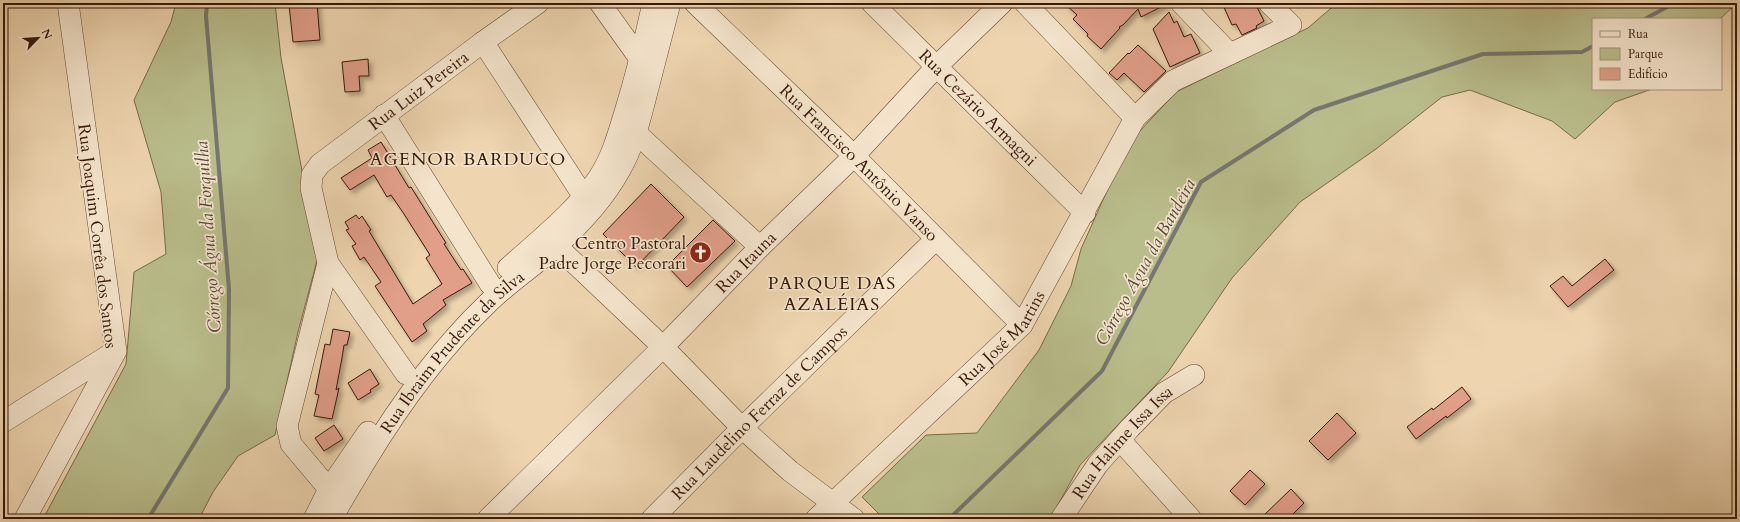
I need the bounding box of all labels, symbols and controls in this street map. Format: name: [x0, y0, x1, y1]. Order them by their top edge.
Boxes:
north arrow: [18, 18, 58, 58]
legend: [1592, 18, 1722, 90]
text: N: [38, 26, 56, 42]
text: Rua: [1628, 26, 1649, 42]
street label: Rua Cezário Armagni: [914, 44, 1042, 172]
street label: Rua Luiz Pereira: [364, 45, 474, 136]
text: Parque: [1628, 46, 1663, 62]
text: Edifício: [1628, 66, 1668, 82]
street label: Rua Francisco Antônio Vanso: [774, 79, 943, 247]
street label: Rua Joaquim Corrêa dos Santos: [72, 123, 123, 350]
water label: Córrego Água da Forquilha: [189, 140, 228, 334]
district label: AGENOR BARDUCO: [370, 147, 566, 172]
water label: Córrego Água da Bandeira: [1089, 174, 1202, 350]
street label: Rua Itauna: [711, 226, 782, 298]
place label: Centro Pastoral Padre Jorge Pecorari: [539, 232, 687, 275]
church icon: Centro Pastoral Padre Jorge Pecorari: [688, 240, 714, 266]
street label: Rua Ibraim Prudente da Silva: [375, 265, 530, 438]
district label: PARQUE DAS AZALÉIAS: [768, 271, 896, 317]
street label: Rua José Martins: [954, 286, 1051, 391]
street label: Rua Laudelino Ferraz de Campos: [666, 320, 853, 505]
street label: Rua Halime Issa Issa: [1067, 379, 1177, 503]

